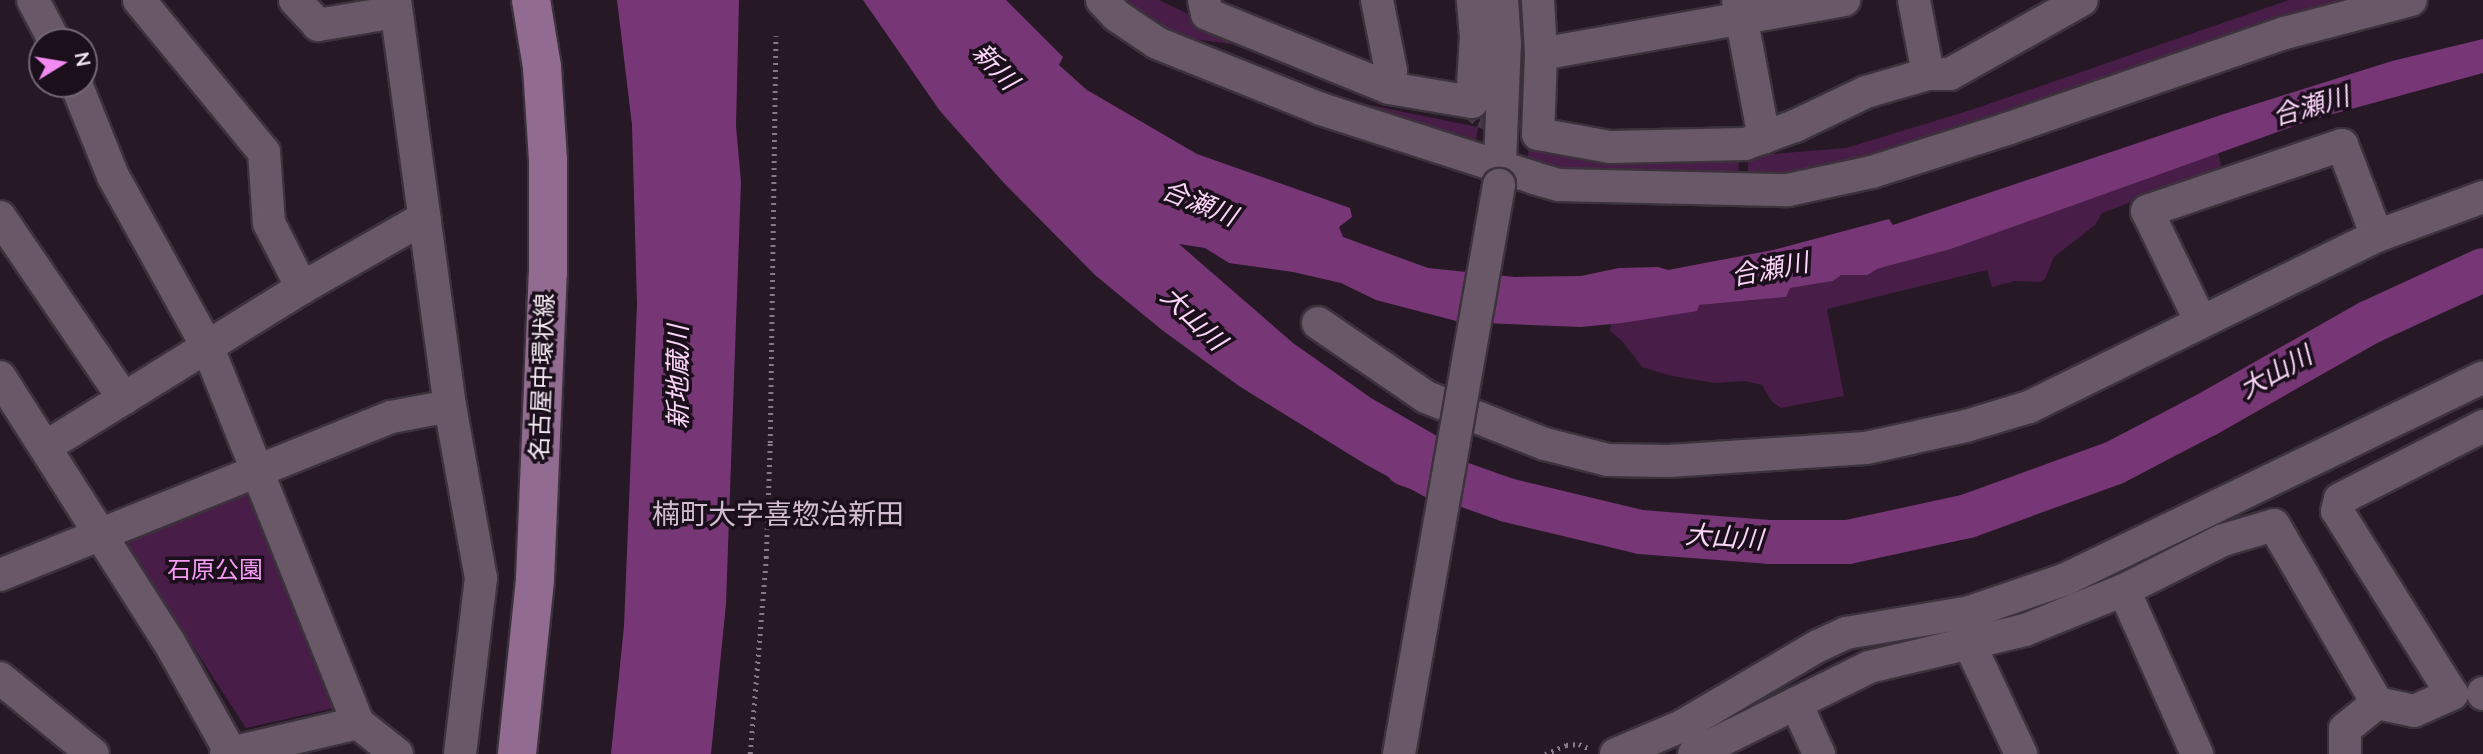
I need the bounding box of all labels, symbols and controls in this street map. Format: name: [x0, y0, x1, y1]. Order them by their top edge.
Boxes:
north arrow: [28, 28, 98, 98]
water label: 新川: [966, 37, 1024, 97]
text: N: [68, 50, 96, 69]
water label: 合瀬川: [2269, 81, 2353, 133]
water label: 合瀬川: [1157, 175, 1241, 233]
water label: 合瀬川: [1729, 247, 1811, 293]
water label: 大山川: [1154, 281, 1232, 357]
street label: 名古屋中環状線: [526, 293, 560, 461]
water label: 新地蔵川: [663, 325, 695, 429]
water label: 大山川: [2234, 340, 2318, 406]
district label: 楠町大字喜惣治新田: [652, 498, 904, 532]
water label: 大山川: [1684, 520, 1764, 556]
park label: 石原公園: [167, 557, 263, 585]

